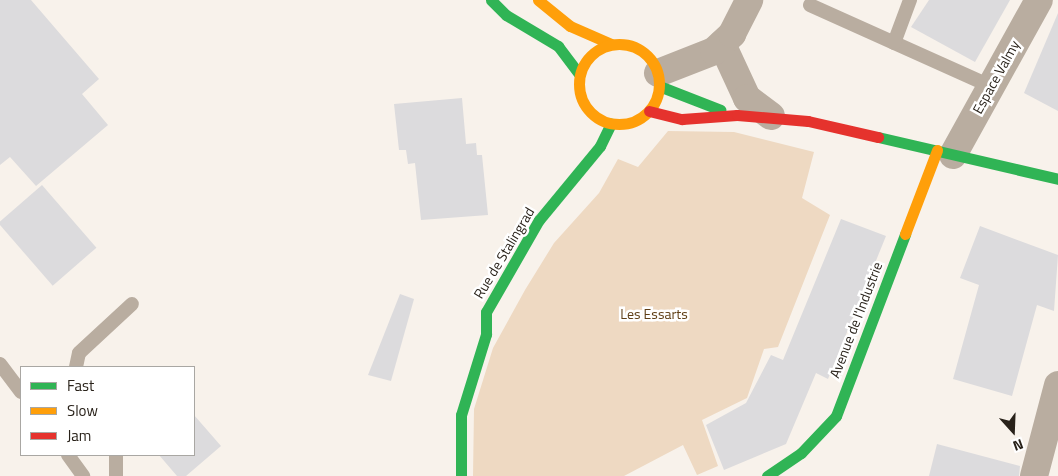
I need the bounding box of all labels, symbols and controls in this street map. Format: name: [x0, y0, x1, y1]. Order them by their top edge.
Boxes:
street label: Espace Valmy: [969, 37, 1023, 117]
street label: Rue de Stalingrad: [470, 204, 538, 302]
street label: Avenue de l'Industrie: [826, 260, 886, 380]
park label: Les Essarts: [620, 306, 688, 322]
legend: [20, 366, 195, 456]
text: Fast: [67, 374, 94, 397]
text: Slow: [67, 399, 98, 422]
north arrow: [988, 406, 1038, 456]
text: Jam: [67, 424, 91, 447]
text: N: [1010, 434, 1026, 457]

